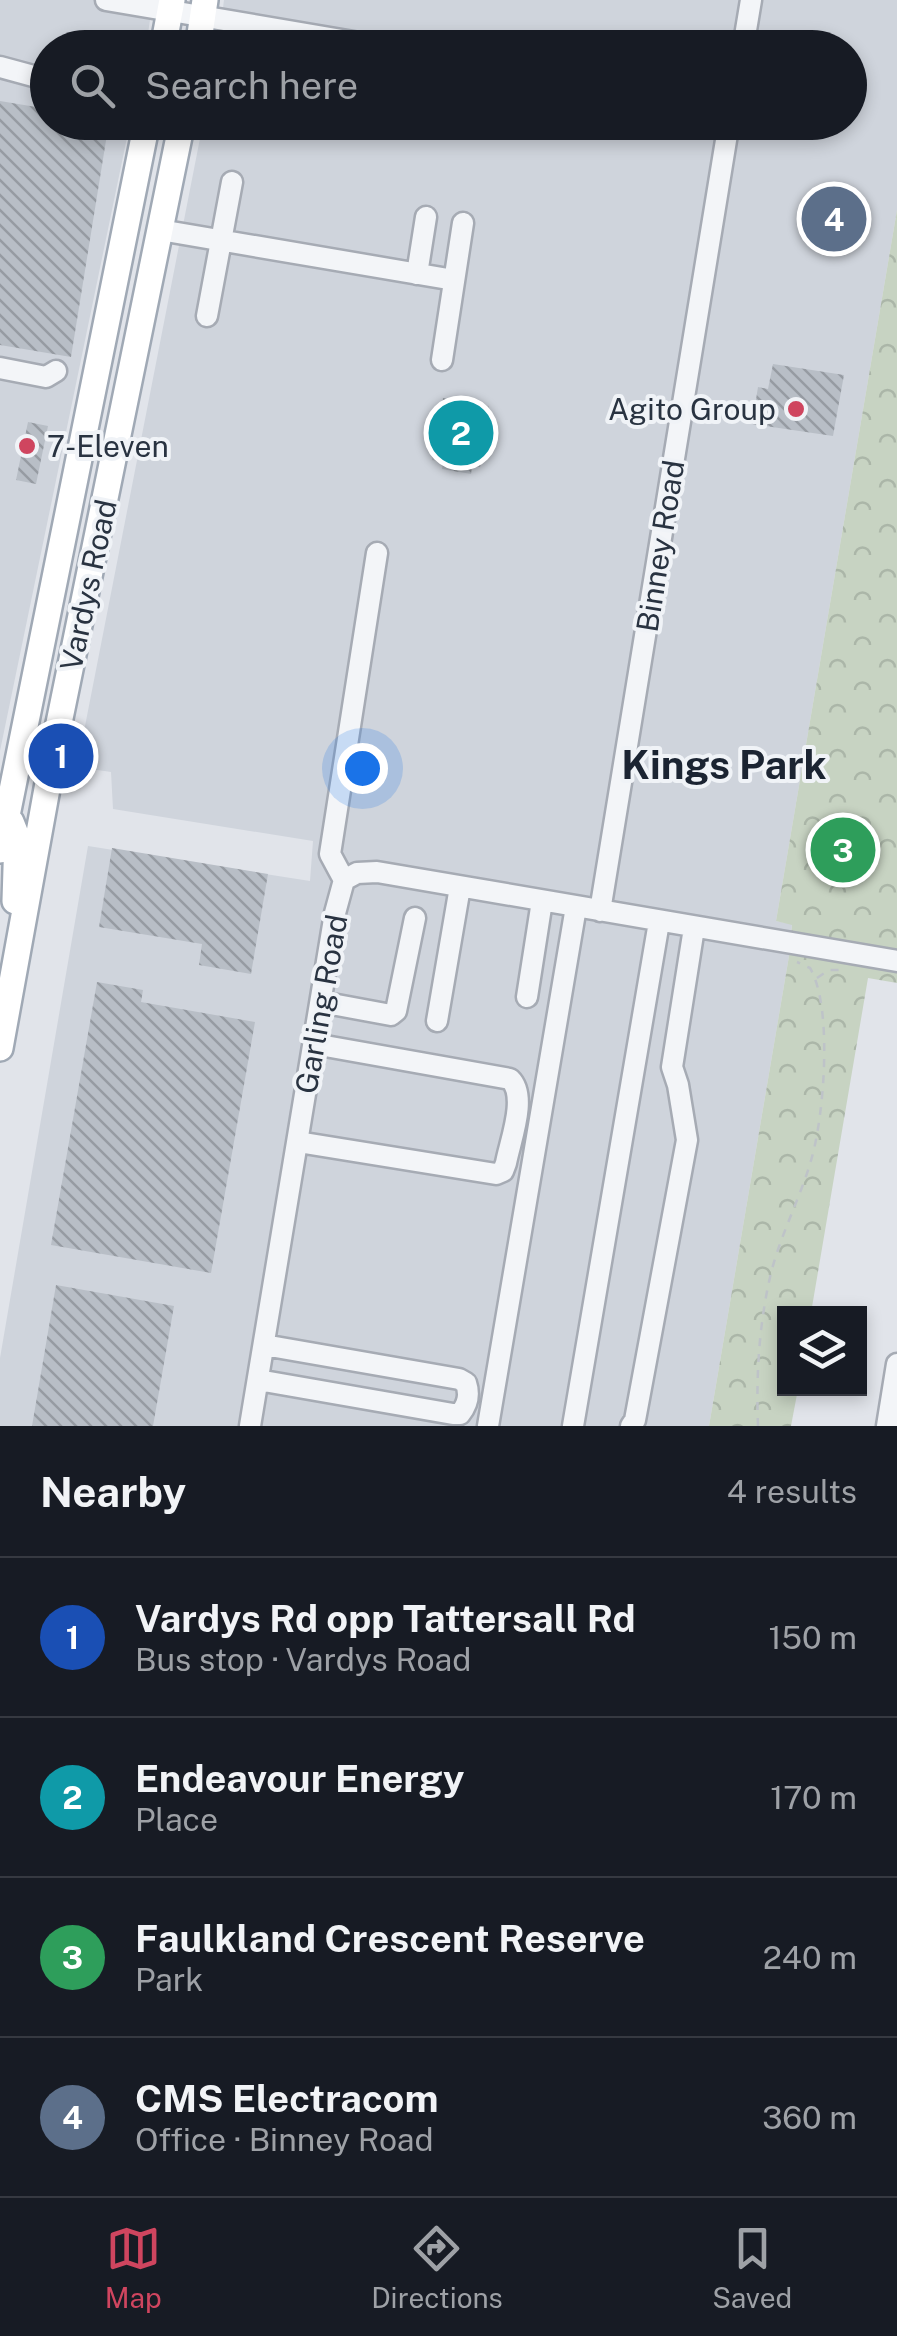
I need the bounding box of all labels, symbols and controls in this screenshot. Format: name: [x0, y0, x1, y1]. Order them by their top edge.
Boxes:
search box: [30, 30, 867, 140]
icon: search: [65, 58, 120, 113]
text: Search here: [145, 63, 358, 108]
pin: 4: [802, 182, 866, 256]
place label: Agito Group: [608, 391, 776, 427]
pin: 2: [428, 396, 494, 470]
marker: Agito Group: [785, 398, 807, 420]
place label: 7-Eleven: [47, 428, 169, 464]
marker: 7-Eleven: [16, 435, 38, 457]
street label: Binney Road: [629, 458, 691, 634]
street label: Vardys Road: [52, 496, 124, 674]
pin: 1: [28, 718, 94, 794]
district label: Kings Park: [621, 741, 827, 788]
your location: [337, 743, 388, 794]
pin: 3: [810, 812, 876, 888]
street label: Garling Road: [288, 912, 354, 1096]
map controls: [777, 1306, 867, 1396]
button: layers: [777, 1306, 867, 1396]
text: Nearby: [40, 1467, 186, 1516]
text: 4 results: [727, 1473, 857, 1510]
text: Vardys Rd opp Tattersall Rd: [135, 1596, 636, 1641]
text: 1: [66, 1619, 79, 1656]
text: 150 m: [768, 1619, 857, 1656]
text: Bus stop · Vardys Road: [135, 1641, 471, 1678]
text: Endeavour Energy: [135, 1756, 464, 1801]
text: 2: [62, 1779, 83, 1816]
text: 170 m: [770, 1779, 857, 1816]
text: Place: [135, 1801, 218, 1838]
text: Faulkland Crescent Reserve: [135, 1916, 645, 1961]
text: 3: [62, 1939, 83, 1976]
text: 240 m: [763, 1939, 857, 1976]
text: Park: [135, 1961, 203, 1998]
text: CMS Electracom: [135, 2076, 439, 2121]
text: 4: [62, 2099, 83, 2136]
text: 360 m: [762, 2099, 857, 2136]
text: Office · Binney Road: [135, 2121, 434, 2158]
tab: Map: [105, 2221, 162, 2314]
tab: Directions: [371, 2221, 503, 2314]
tab: Saved: [712, 2221, 792, 2314]

